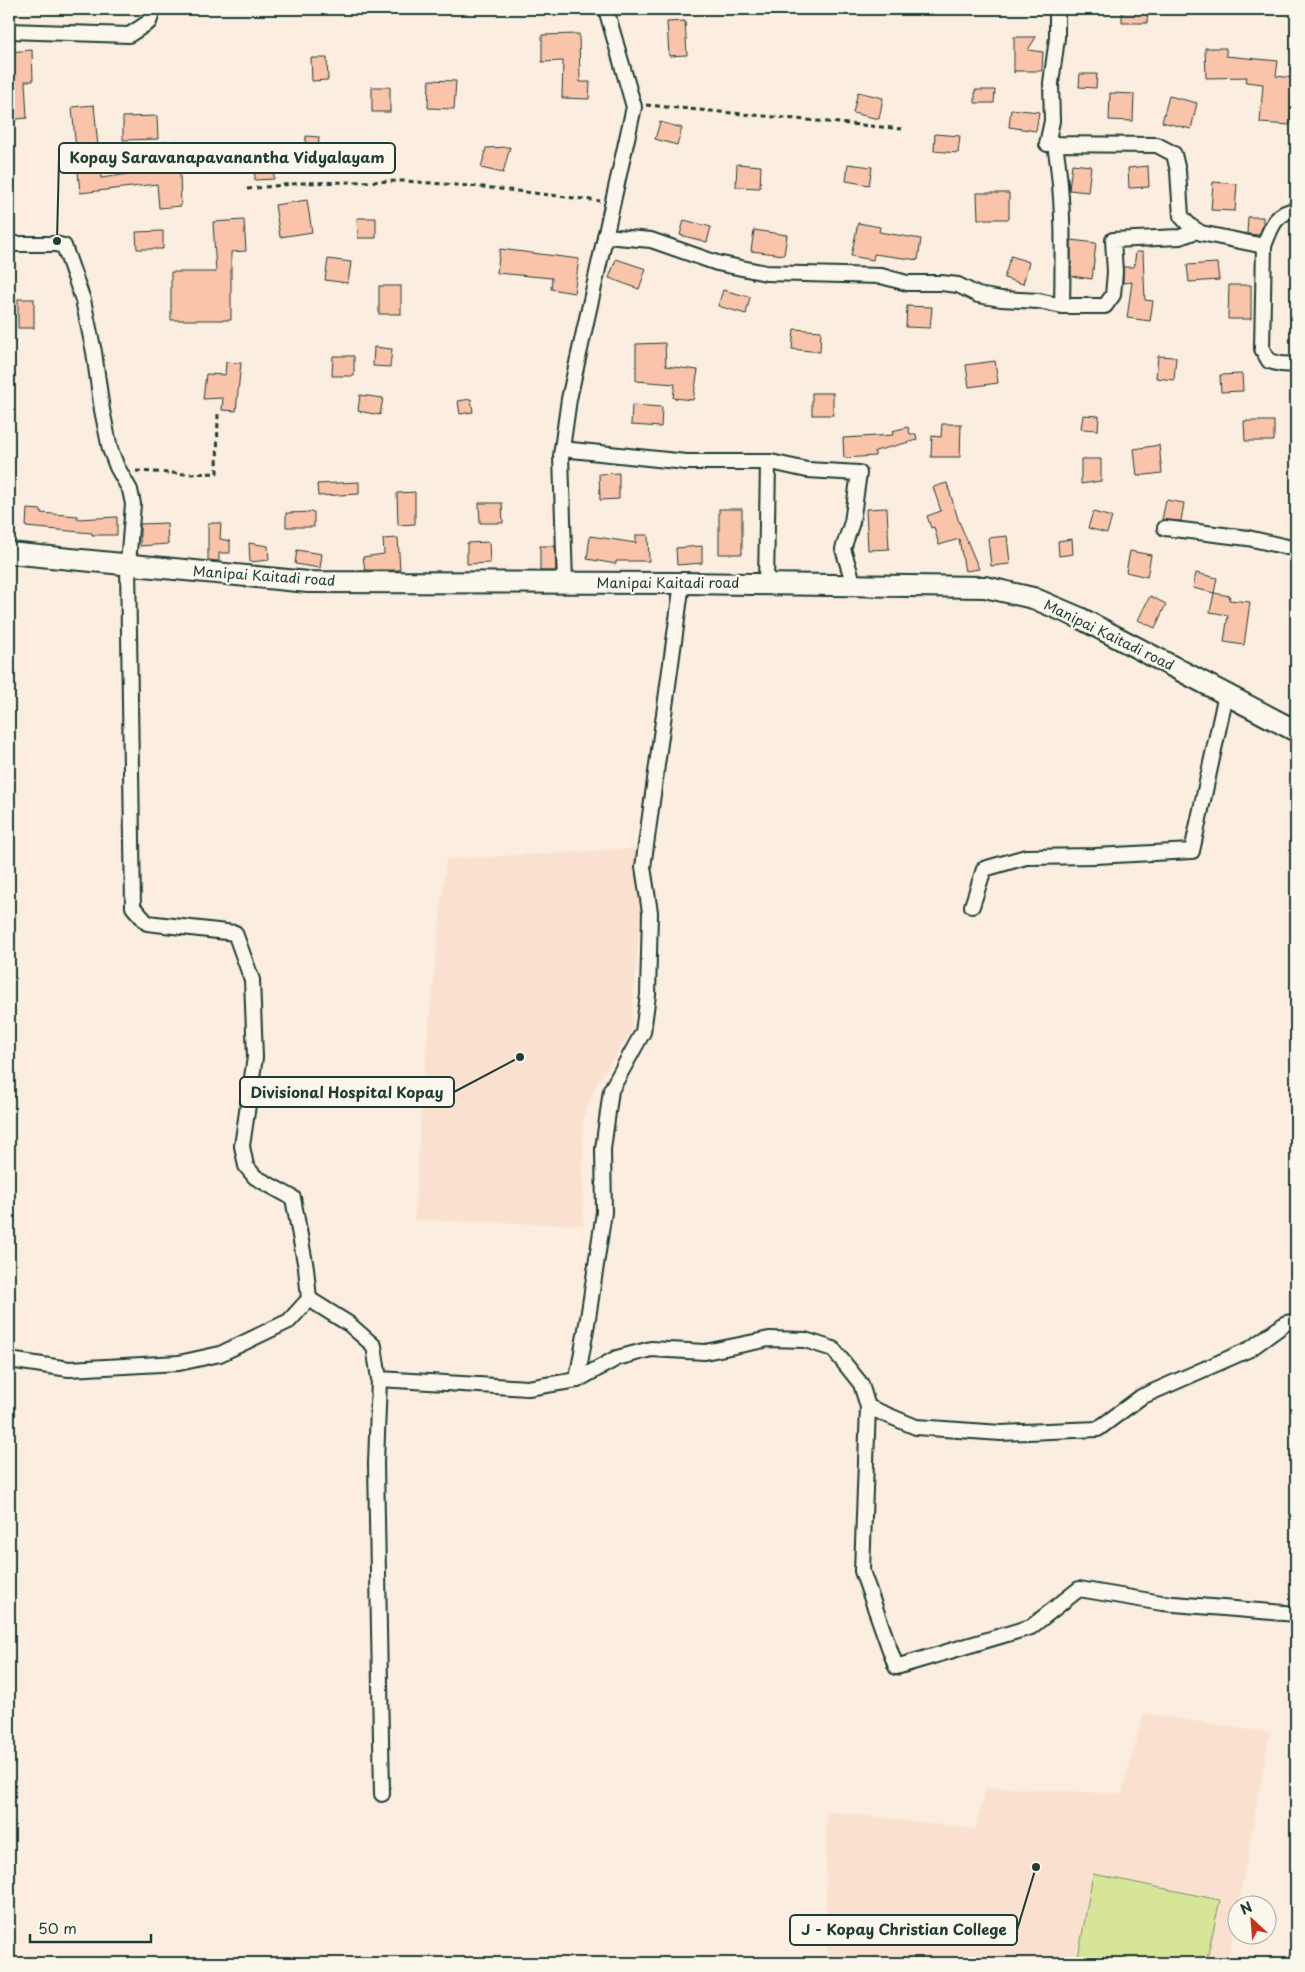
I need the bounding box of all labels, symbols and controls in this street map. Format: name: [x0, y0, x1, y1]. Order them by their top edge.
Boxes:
callout: Kopay Saravanapavanantha Vidyalayam: [59, 143, 395, 173]
text: Kopay Saravanapavanantha Vidyalayam: [70, 145, 384, 168]
street label: Manipai Kaitadi road: [192, 560, 336, 591]
street label: Manipai Kaitadi road: [597, 572, 739, 593]
street label: Manipai Kaitadi road: [1040, 594, 1178, 675]
callout: Divisional Hospital Kopay: [240, 1077, 454, 1107]
text: Divisional Hospital Kopay: [250, 1080, 444, 1103]
north arrow: [1228, 1894, 1278, 1944]
text: N: [1236, 1896, 1256, 1920]
scale bar: [30, 1912, 151, 1944]
callout: J - Kopay Christian College: [790, 1915, 1017, 1945]
text: 50 m: [38, 1916, 77, 1939]
text: J - Kopay Christian College: [801, 1917, 1007, 1940]

